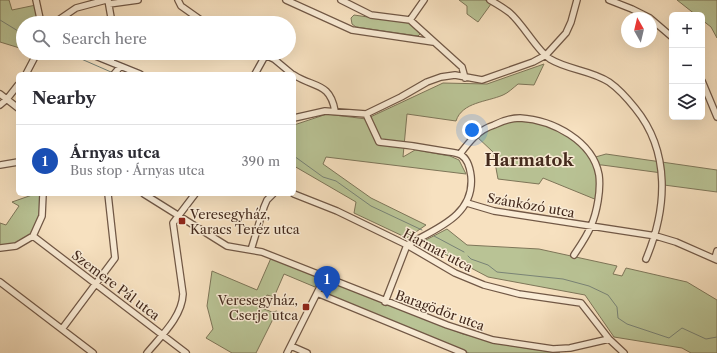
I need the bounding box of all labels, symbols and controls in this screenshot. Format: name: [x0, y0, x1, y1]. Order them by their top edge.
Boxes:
north arrow: [621, 12, 657, 48]
map controls: [669, 12, 705, 120]
button: +: [669, 12, 705, 48]
search box: [16, 16, 296, 60]
icon: search: [30, 27, 52, 49]
text: Search here: [62, 29, 147, 48]
button: −: [669, 48, 705, 84]
button: layers: [669, 84, 705, 120]
text: Nearby: [32, 88, 96, 108]
your location: [462, 120, 482, 140]
text: Árnyas utca: [70, 143, 160, 162]
district label: Harmatok: [484, 150, 574, 170]
text: 1: [42, 153, 48, 169]
text: 390 m: [241, 153, 280, 169]
text: Bus stop · Árnyas utca: [70, 162, 205, 178]
street label: Szánkózó utca: [486, 189, 576, 221]
place label: Veresegyház, Karacs Teréz utca: [189, 206, 300, 237]
marker: Veresegyház, Karacs Teréz utca: [177, 216, 187, 226]
street label: Harmat utca: [400, 225, 476, 275]
street label: Szemere Pál utca: [69, 247, 163, 323]
pin: 1: [314, 266, 340, 299]
street label: Baragödör utca: [393, 286, 487, 334]
place label: Veresegyház, Cserje utca: [217, 292, 298, 323]
marker: Veresegyház, Cserje utca: [301, 302, 311, 312]

